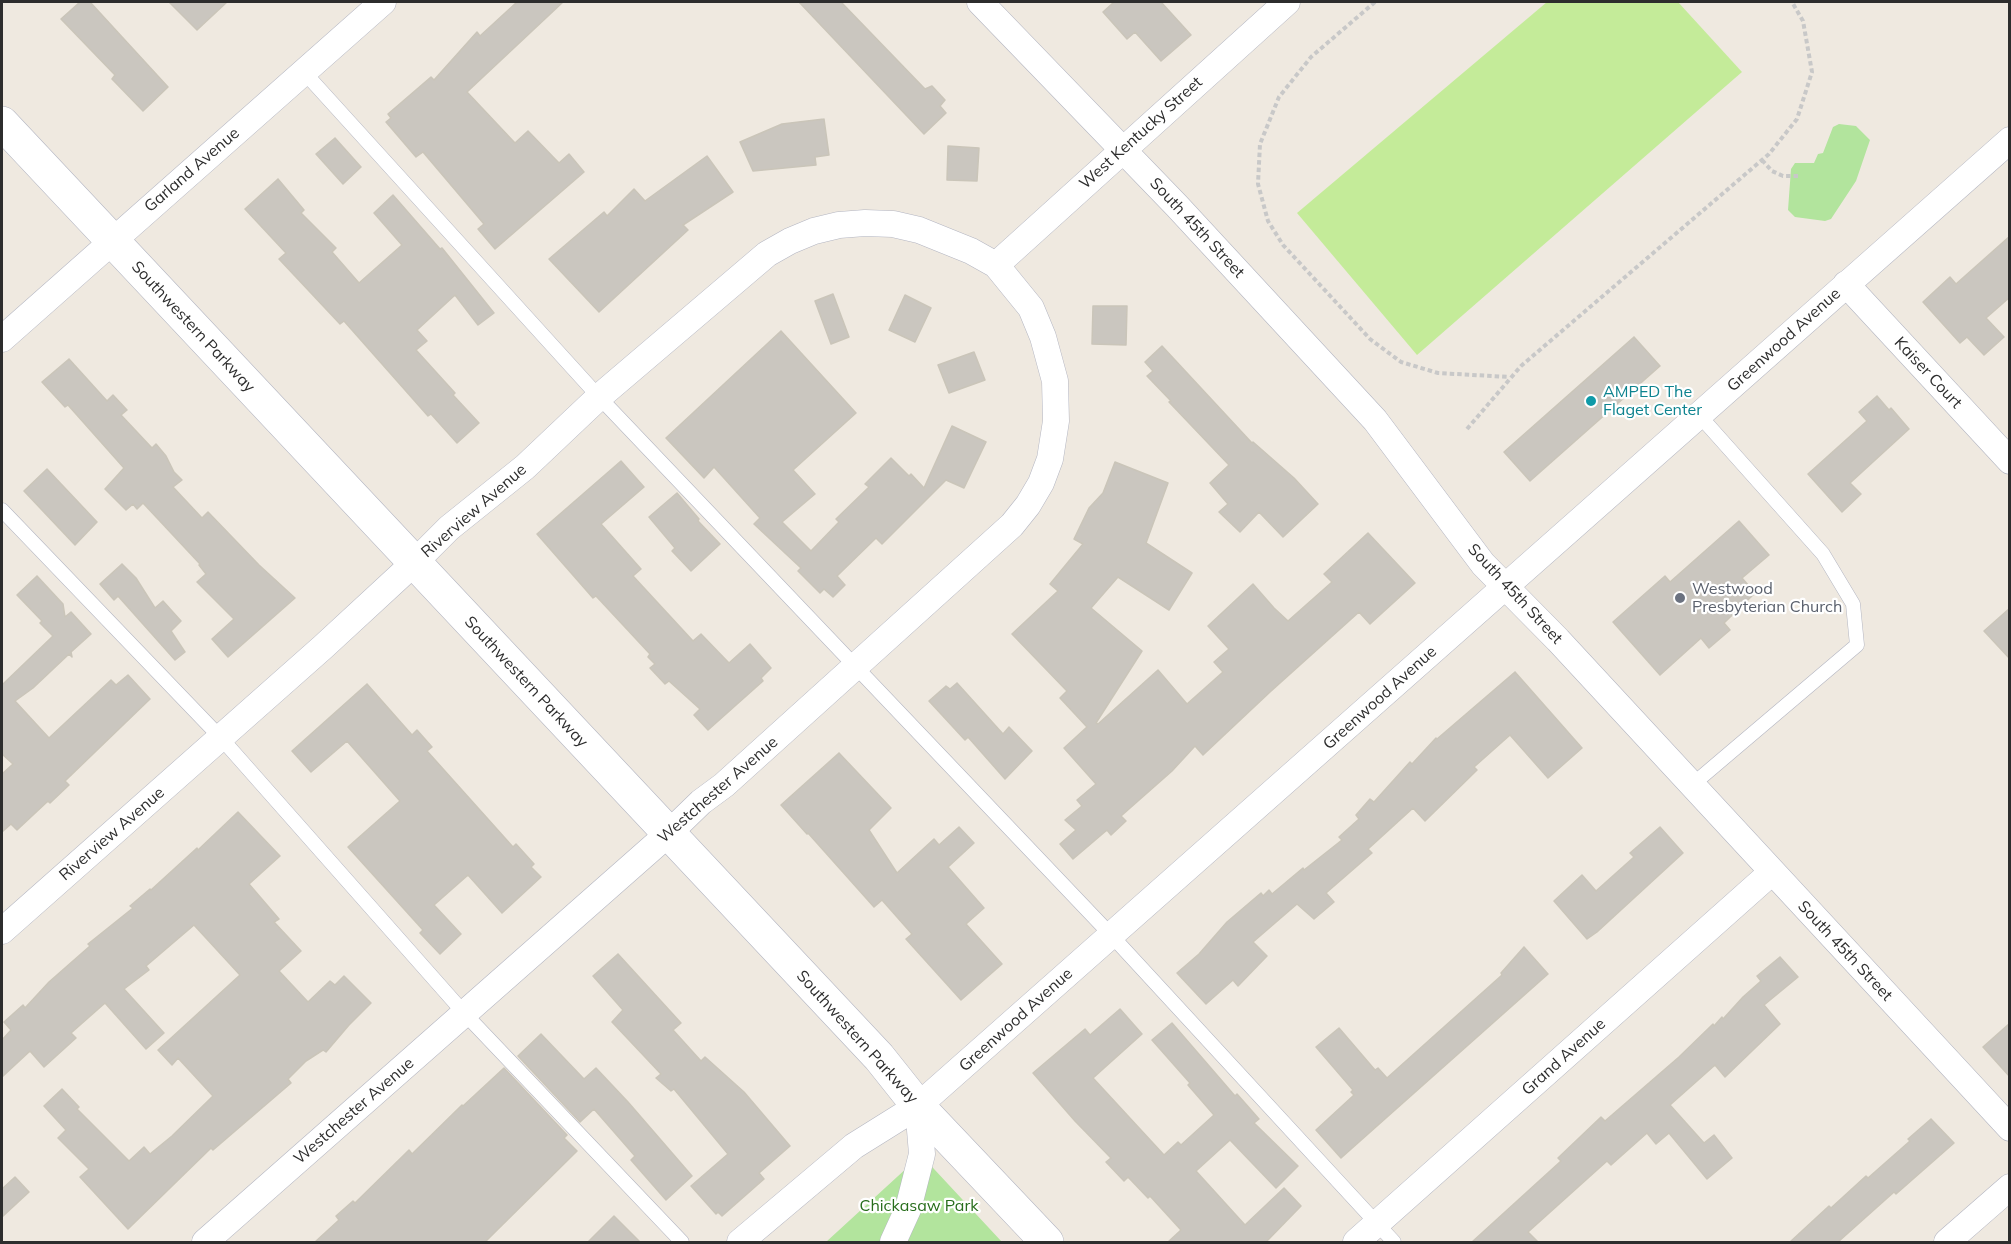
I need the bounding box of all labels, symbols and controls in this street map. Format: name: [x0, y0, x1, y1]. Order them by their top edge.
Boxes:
street label: West Kentucky Street: [1076, 73, 1206, 193]
street label: Garland Avenue: [141, 124, 243, 216]
street label: South 45th Street: [1146, 174, 1248, 282]
street label: Southwestern Parkway: [127, 257, 259, 397]
street label: Greenwood Avenue: [1723, 284, 1845, 396]
street label: Kaiser Court: [1890, 333, 1966, 413]
place label: AMPED The Flaget Center: [1603, 382, 1702, 420]
marker: AMPED The Flaget Center: [1584, 394, 1598, 408]
street label: Riverview Avenue: [418, 460, 530, 562]
street label: South 45th Street: [1464, 540, 1566, 648]
place label: Westwood Presbyterian Church: [1692, 579, 1842, 617]
marker: Westwood Presbyterian Church: [1673, 591, 1687, 605]
street label: Southwestern Parkway: [460, 612, 592, 752]
street label: Greenwood Avenue: [1319, 642, 1441, 754]
street label: Westchester Avenue: [654, 733, 782, 847]
street label: Riverview Avenue: [56, 783, 168, 885]
street label: South 45th Street: [1794, 897, 1896, 1005]
street label: Greenwood Avenue: [955, 964, 1077, 1076]
street label: Southwestern Parkway: [792, 967, 922, 1107]
street label: Grand Avenue: [1518, 1014, 1610, 1100]
street label: Westchester Avenue: [290, 1054, 418, 1168]
park label: Chickasaw Park: [859, 1196, 979, 1216]

